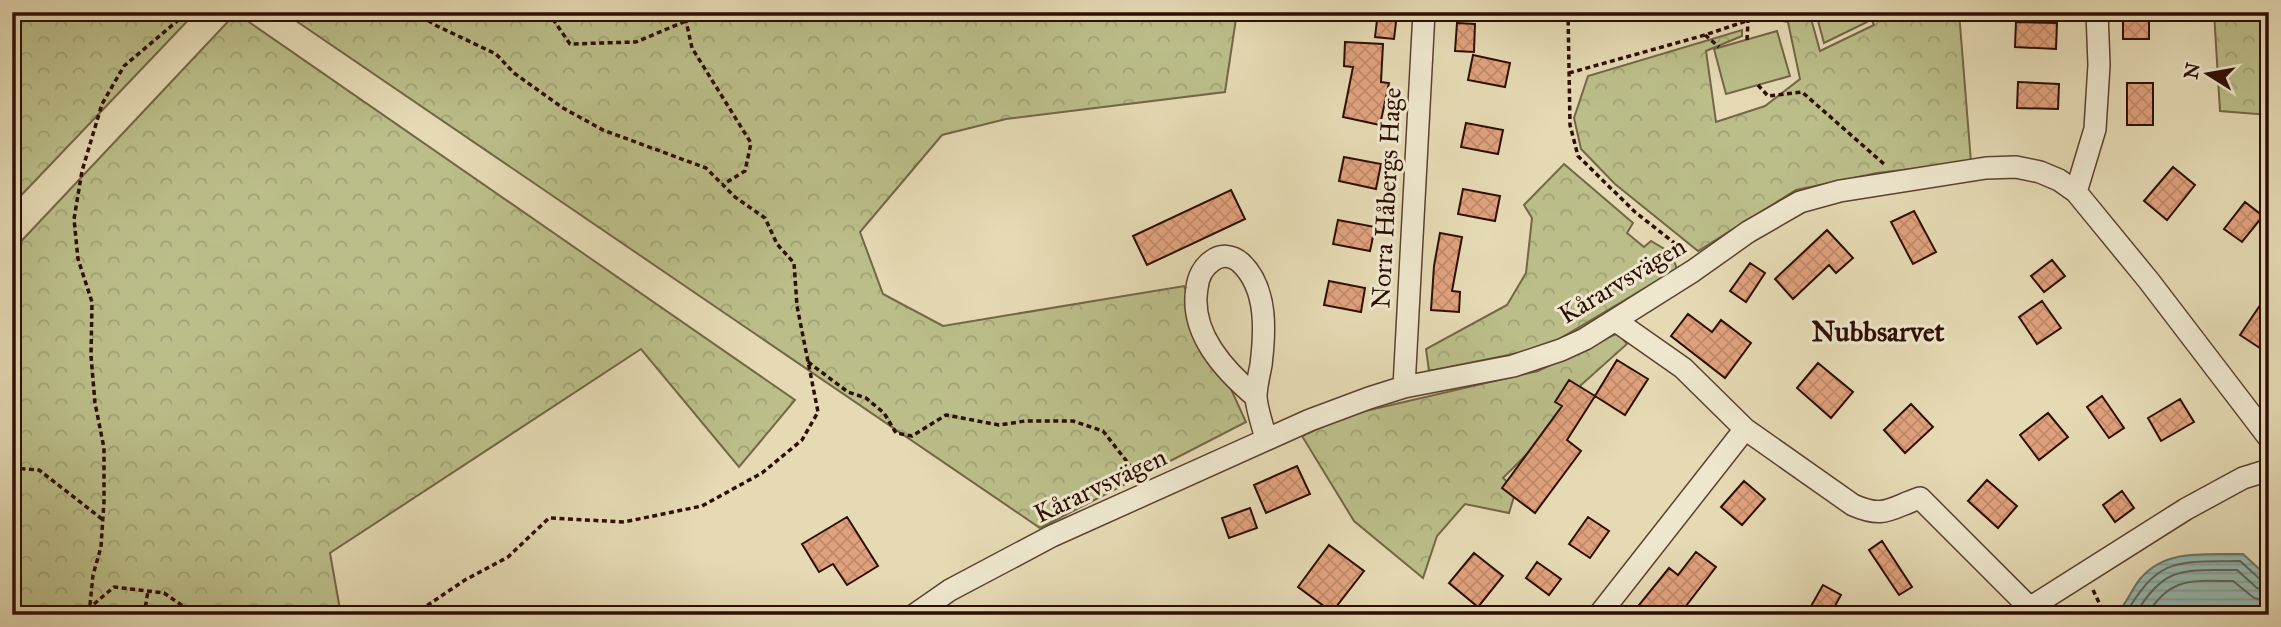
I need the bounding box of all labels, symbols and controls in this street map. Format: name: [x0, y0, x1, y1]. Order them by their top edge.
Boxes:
north arrow: [2172, 38, 2242, 108]
text: N: [2179, 61, 2205, 81]
street label: Norra Håbergs Hage: [1364, 87, 1408, 309]
street label: Kårarvsvägen: [1553, 230, 1691, 330]
district label: Nubbsarvet: [1812, 314, 1945, 349]
street label: Kårarvsvägen: [1029, 440, 1171, 530]

